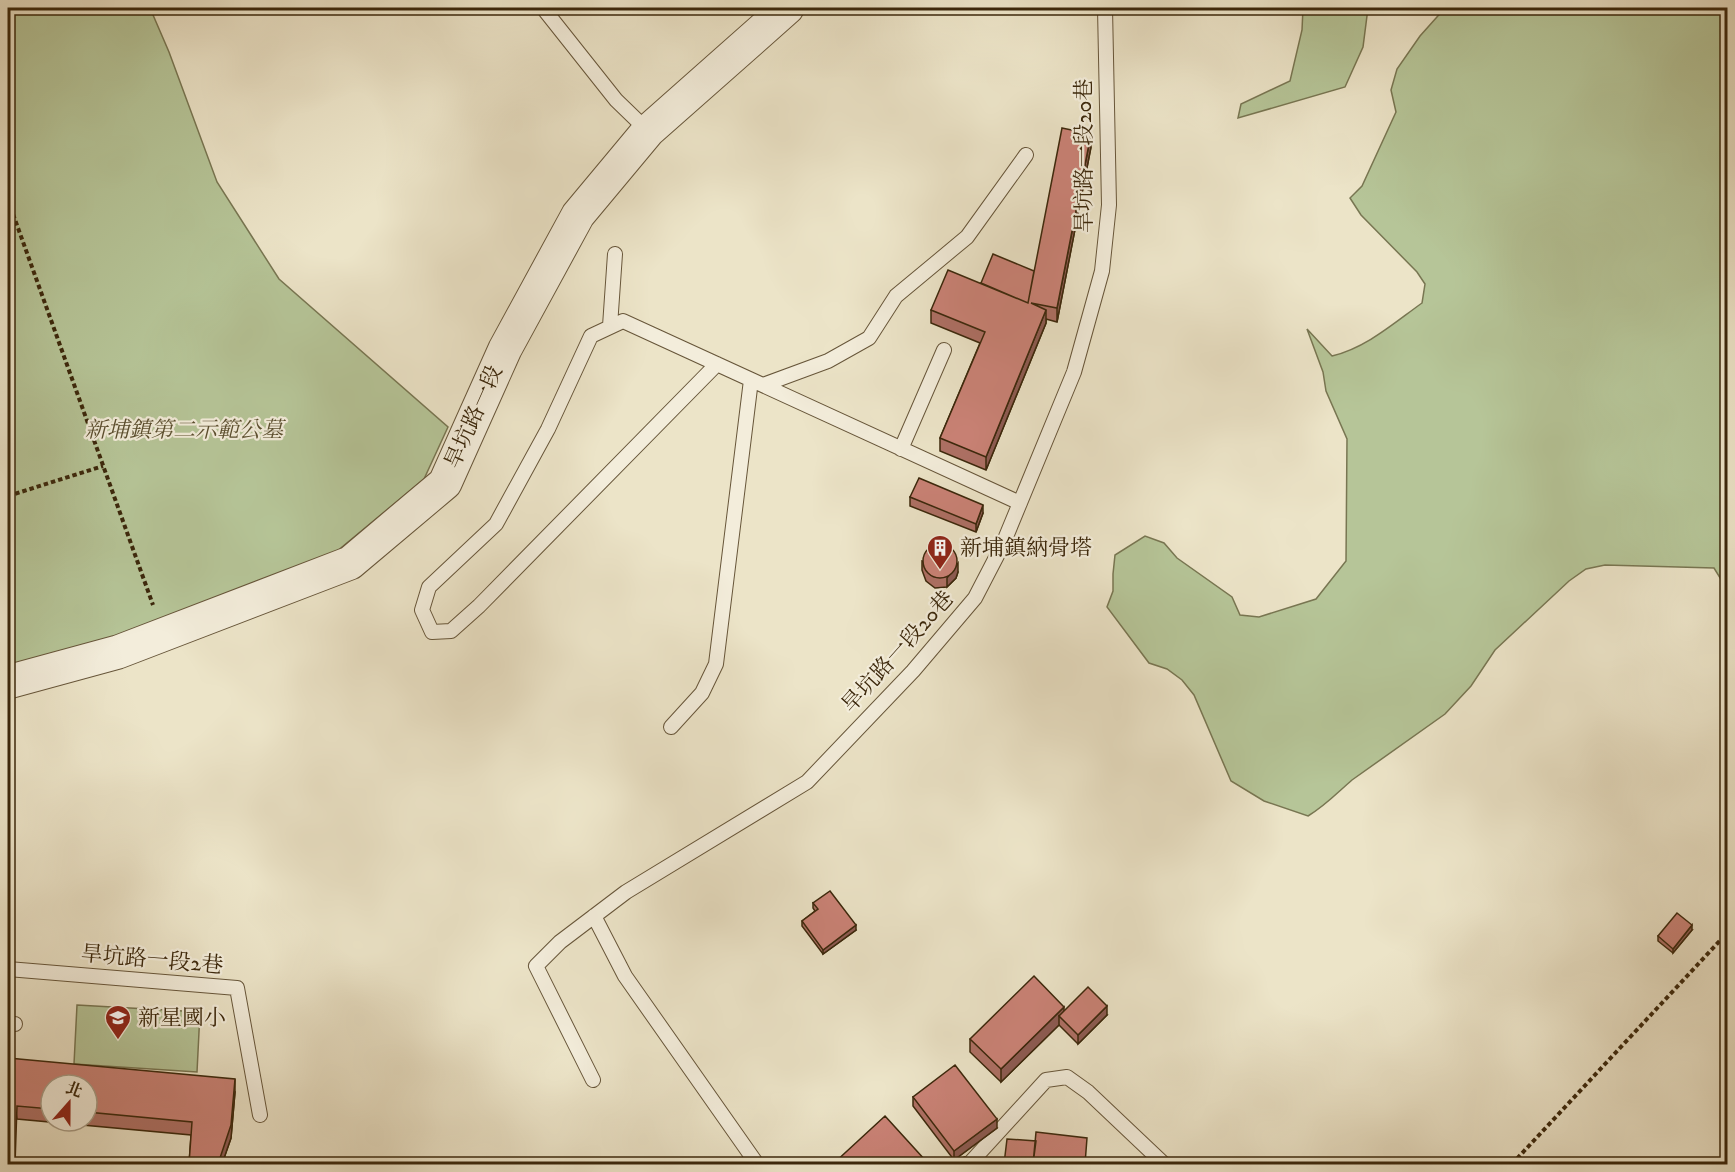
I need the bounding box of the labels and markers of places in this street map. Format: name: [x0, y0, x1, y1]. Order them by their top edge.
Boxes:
building icon: 新埔鎮納骨塔: [925, 533, 955, 571]
place label: 新埔鎮納骨塔: [960, 535, 1092, 562]
school or university icon: 新星國小: [103, 1003, 133, 1041]
place label: 新星國小: [138, 1005, 226, 1032]

